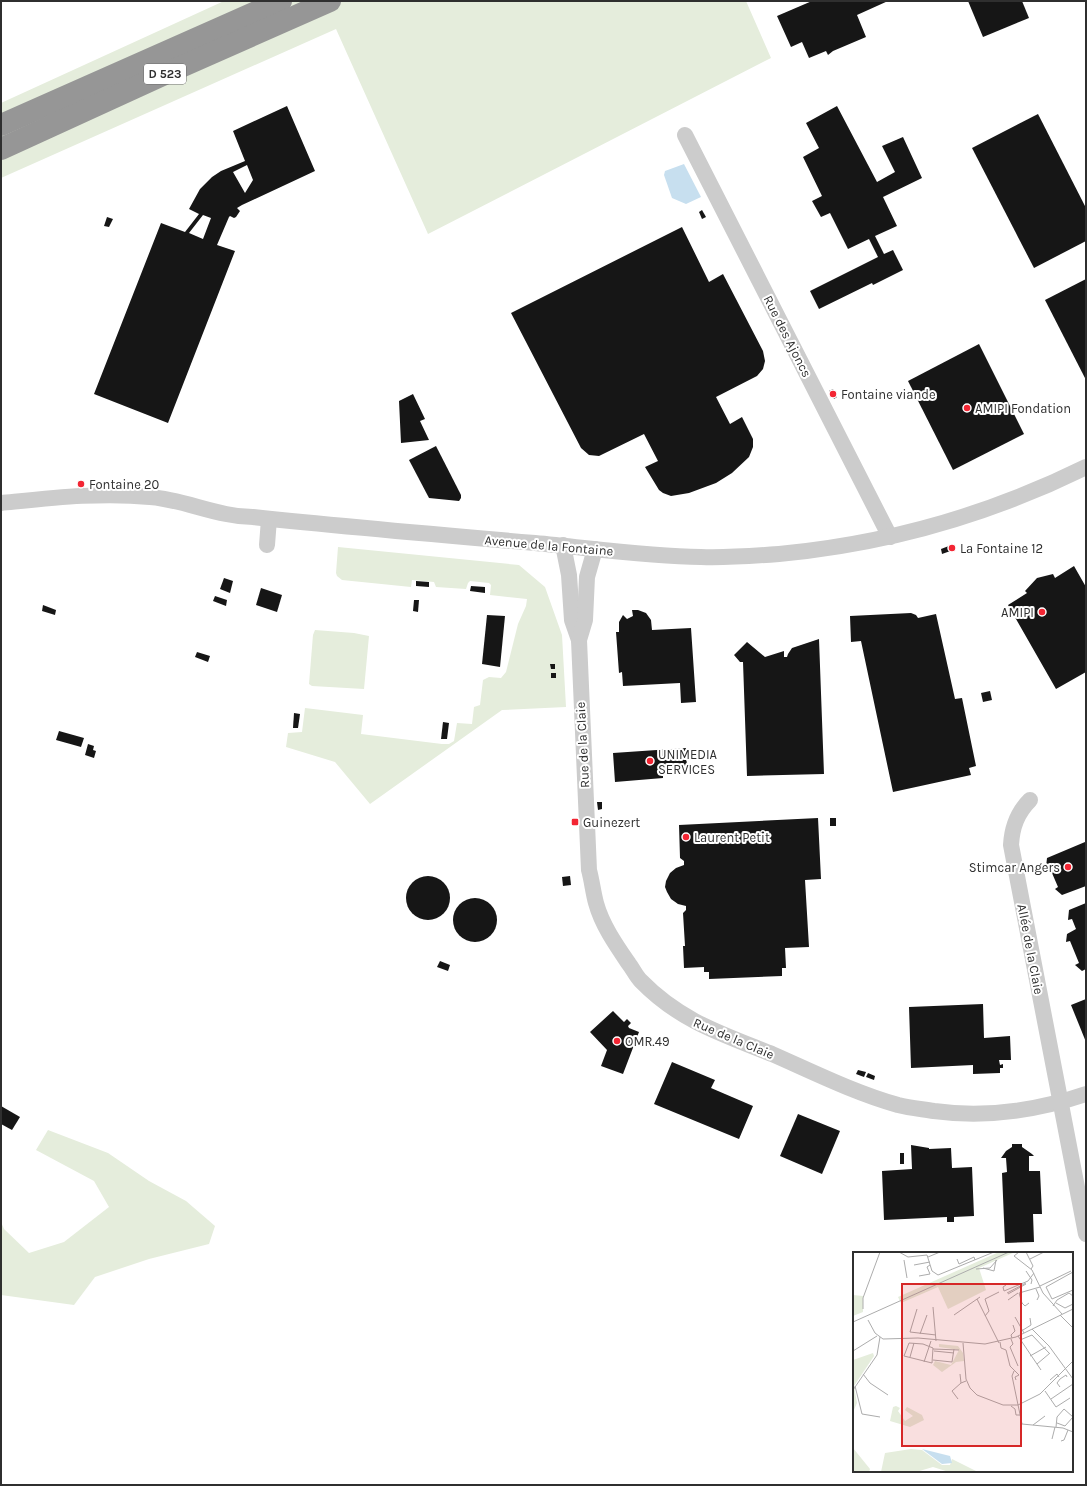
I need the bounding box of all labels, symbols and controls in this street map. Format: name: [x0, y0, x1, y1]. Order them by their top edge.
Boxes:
road number: D 523: [144, 64, 186, 84]
street label: Rue des Ajoncs: [760, 293, 815, 380]
place label: Fontaine viande: [841, 387, 936, 402]
marker: Fontaine viande: [828, 389, 838, 399]
place label: AMIPI Fondation: [975, 401, 1071, 416]
marker: AMIPI Fondation: [962, 403, 972, 413]
place label: Fontaine 20: [89, 477, 159, 492]
marker: Fontaine 20: [76, 479, 86, 489]
street label: Avenue de la Fontaine: [484, 532, 614, 559]
place label: La Fontaine 12: [960, 541, 1043, 556]
marker: La Fontaine 12: [947, 543, 957, 553]
place label: AMIPI: [1001, 605, 1034, 620]
marker: AMIPI: [1037, 607, 1047, 617]
street label: Rue de la Claie: [573, 701, 592, 788]
place label: UNIMEDIA SERVICES: [658, 747, 718, 777]
marker: UNIMEDIA SERVICES: [645, 756, 655, 766]
place label: Guinezert: [583, 815, 640, 830]
marker: Guinezert: [570, 817, 580, 827]
place label: Laurent Petit: [694, 830, 770, 845]
marker: Laurent Petit: [681, 832, 691, 842]
place label: Stimcar Angers: [969, 860, 1060, 875]
marker: Stimcar Angers: [1063, 862, 1073, 872]
street label: Allée de la Claie: [1014, 903, 1047, 996]
street label: Rue de la Claie: [691, 1015, 777, 1062]
place label: OMR.49: [625, 1034, 670, 1049]
marker: OMR.49: [612, 1036, 622, 1046]
inset map: [853, 1252, 1073, 1472]

